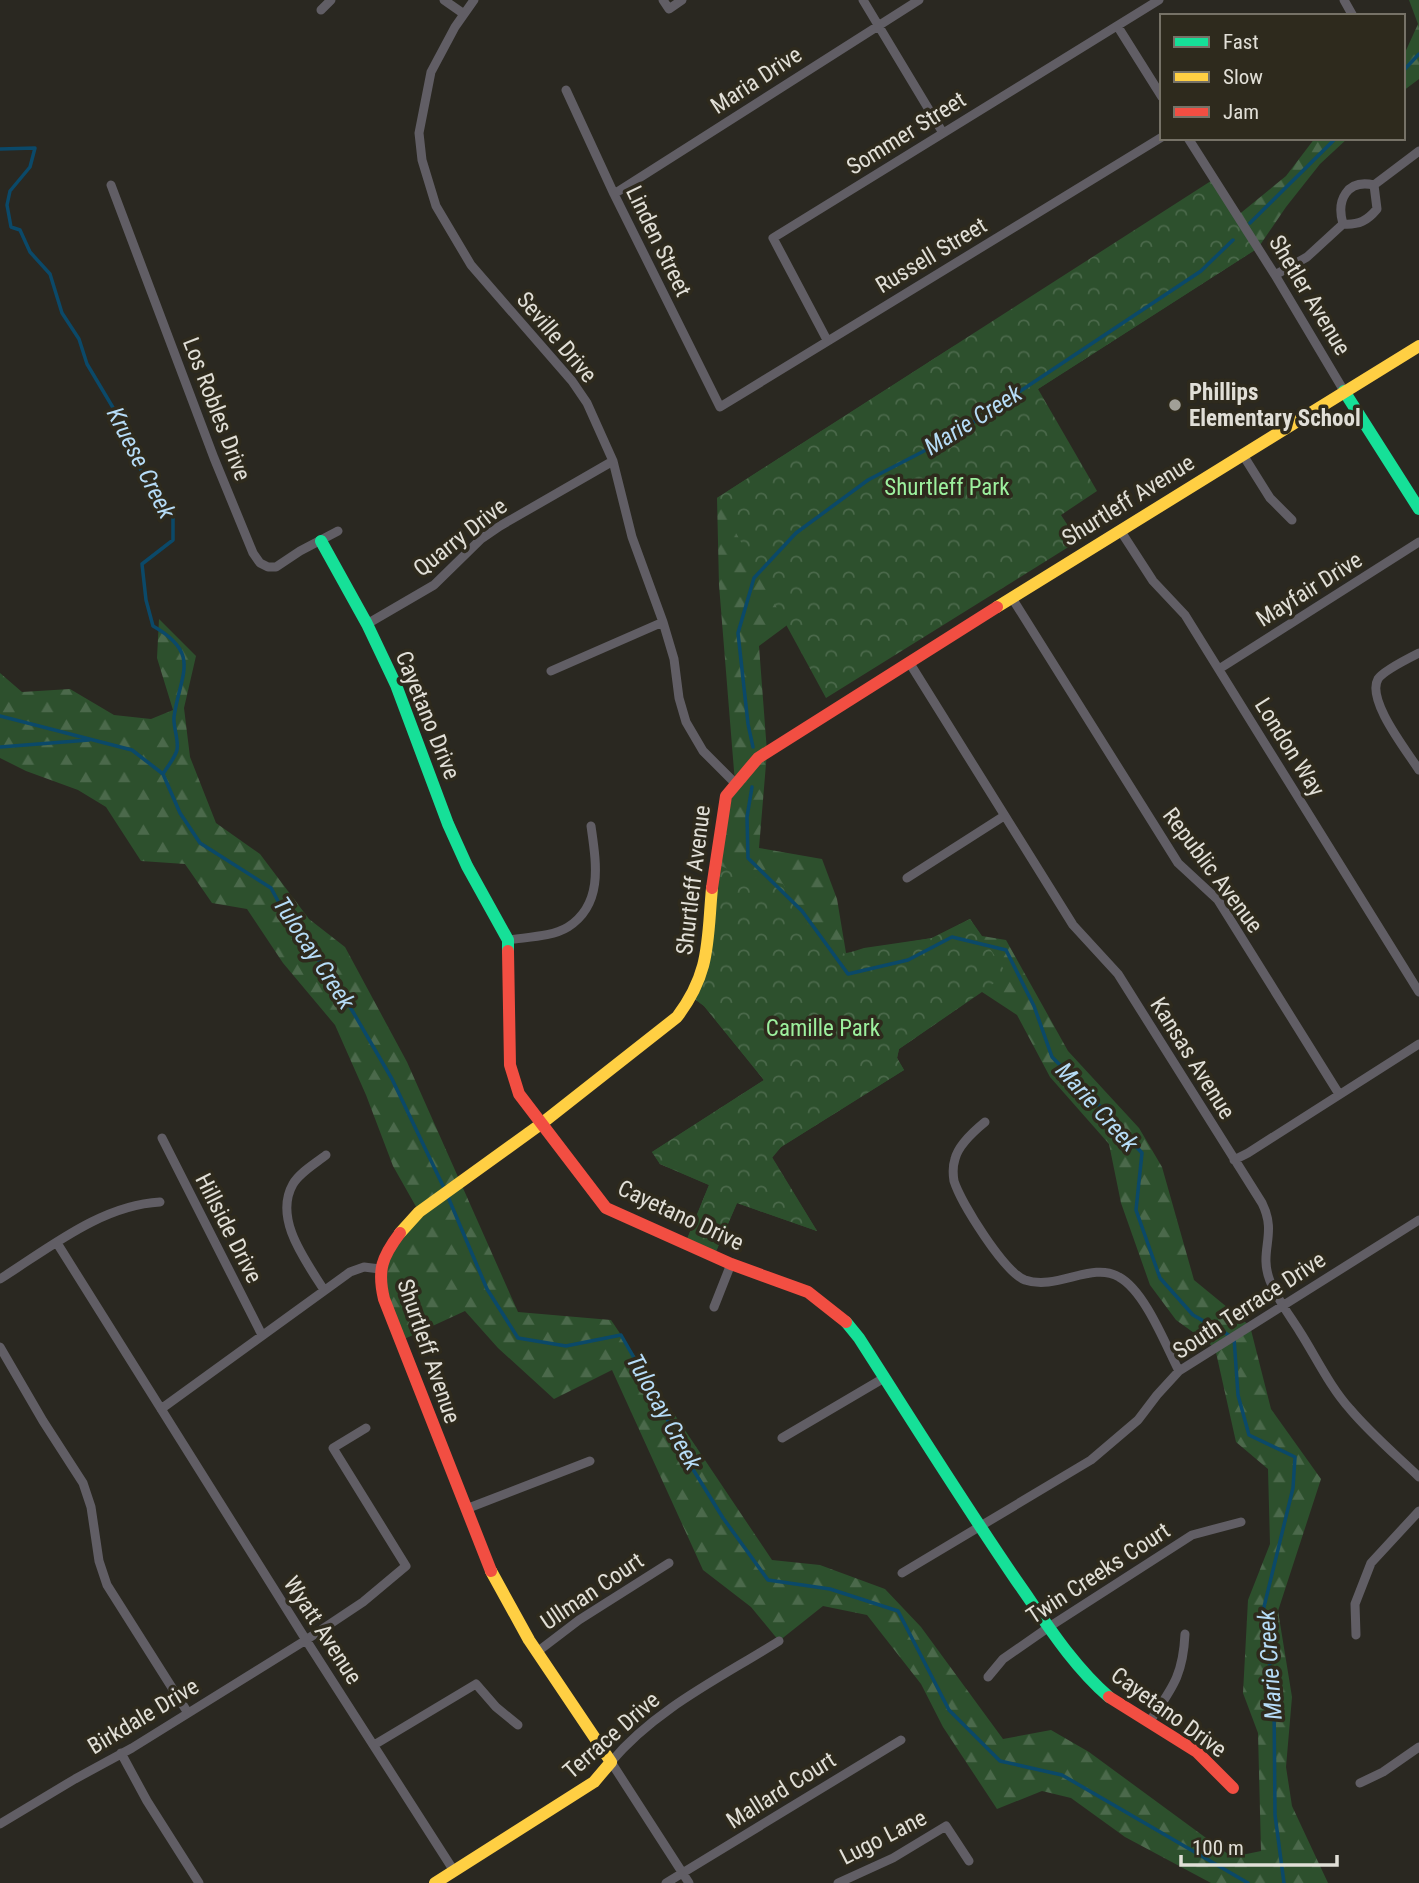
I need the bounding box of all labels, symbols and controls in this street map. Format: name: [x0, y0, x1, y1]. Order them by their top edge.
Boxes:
legend: [1160, 14, 1405, 140]
text: Fast: [1223, 30, 1259, 54]
street label: Maria Drive: [706, 41, 807, 120]
text: Slow: [1223, 65, 1263, 89]
street label: Sommer Street: [842, 86, 971, 181]
text: Jam: [1223, 100, 1259, 124]
street label: Linden Street: [620, 181, 697, 301]
street label: Russell Street: [871, 212, 992, 299]
street label: Shetler Avenue: [1263, 230, 1356, 360]
street label: Seville Drive: [511, 286, 602, 388]
street label: Los Robles Drive: [177, 334, 256, 485]
water label: Marie Creek: [919, 379, 1027, 461]
place label: Phillips Elementary School: [1189, 379, 1361, 432]
marker: Phillips Elementary School: [1167, 397, 1183, 413]
water label: Kruese Creek: [101, 403, 181, 524]
street label: Shurtleff Avenue: [1057, 449, 1199, 552]
park label: Shurtleff Park: [884, 474, 1010, 501]
street label: Quarry Drive: [408, 493, 512, 582]
street label: Mayfair Drive: [1251, 546, 1367, 633]
street label: Cayetano Drive: [390, 647, 465, 783]
street label: London Way: [1249, 693, 1331, 802]
street label: Republic Avenue: [1157, 802, 1268, 938]
street label: Shurtleff Avenue: [671, 804, 716, 956]
water label: Tulocay Creek: [267, 891, 361, 1015]
street label: Kansas Avenue: [1145, 993, 1241, 1124]
park label: Camille Park: [766, 1015, 881, 1042]
water label: Marie Creek: [1050, 1057, 1145, 1158]
street label: Hillside Drive: [189, 1169, 268, 1287]
street label: Cayetano Drive: [614, 1175, 748, 1256]
street label: South Terrace Drive: [1168, 1246, 1330, 1365]
street label: Shurtleff Avenue: [391, 1276, 466, 1427]
water label: Tulocay Creek: [621, 1349, 708, 1475]
street label: Twin Creeks Court: [1021, 1517, 1175, 1630]
street label: Ullman Court: [536, 1547, 649, 1636]
street label: Wyatt Avenue: [278, 1571, 367, 1689]
water label: Marie Creek: [1252, 1609, 1288, 1721]
street label: Cayetano Drive: [1106, 1662, 1232, 1763]
street label: Birkdale Drive: [83, 1673, 204, 1760]
street label: Terrace Drive: [558, 1686, 665, 1785]
street label: Mallard Court: [722, 1746, 841, 1835]
street label: Lugo Lane: [835, 1804, 931, 1871]
scale bar: [1181, 1824, 1337, 1868]
text: 100 m: [1192, 1836, 1244, 1860]

